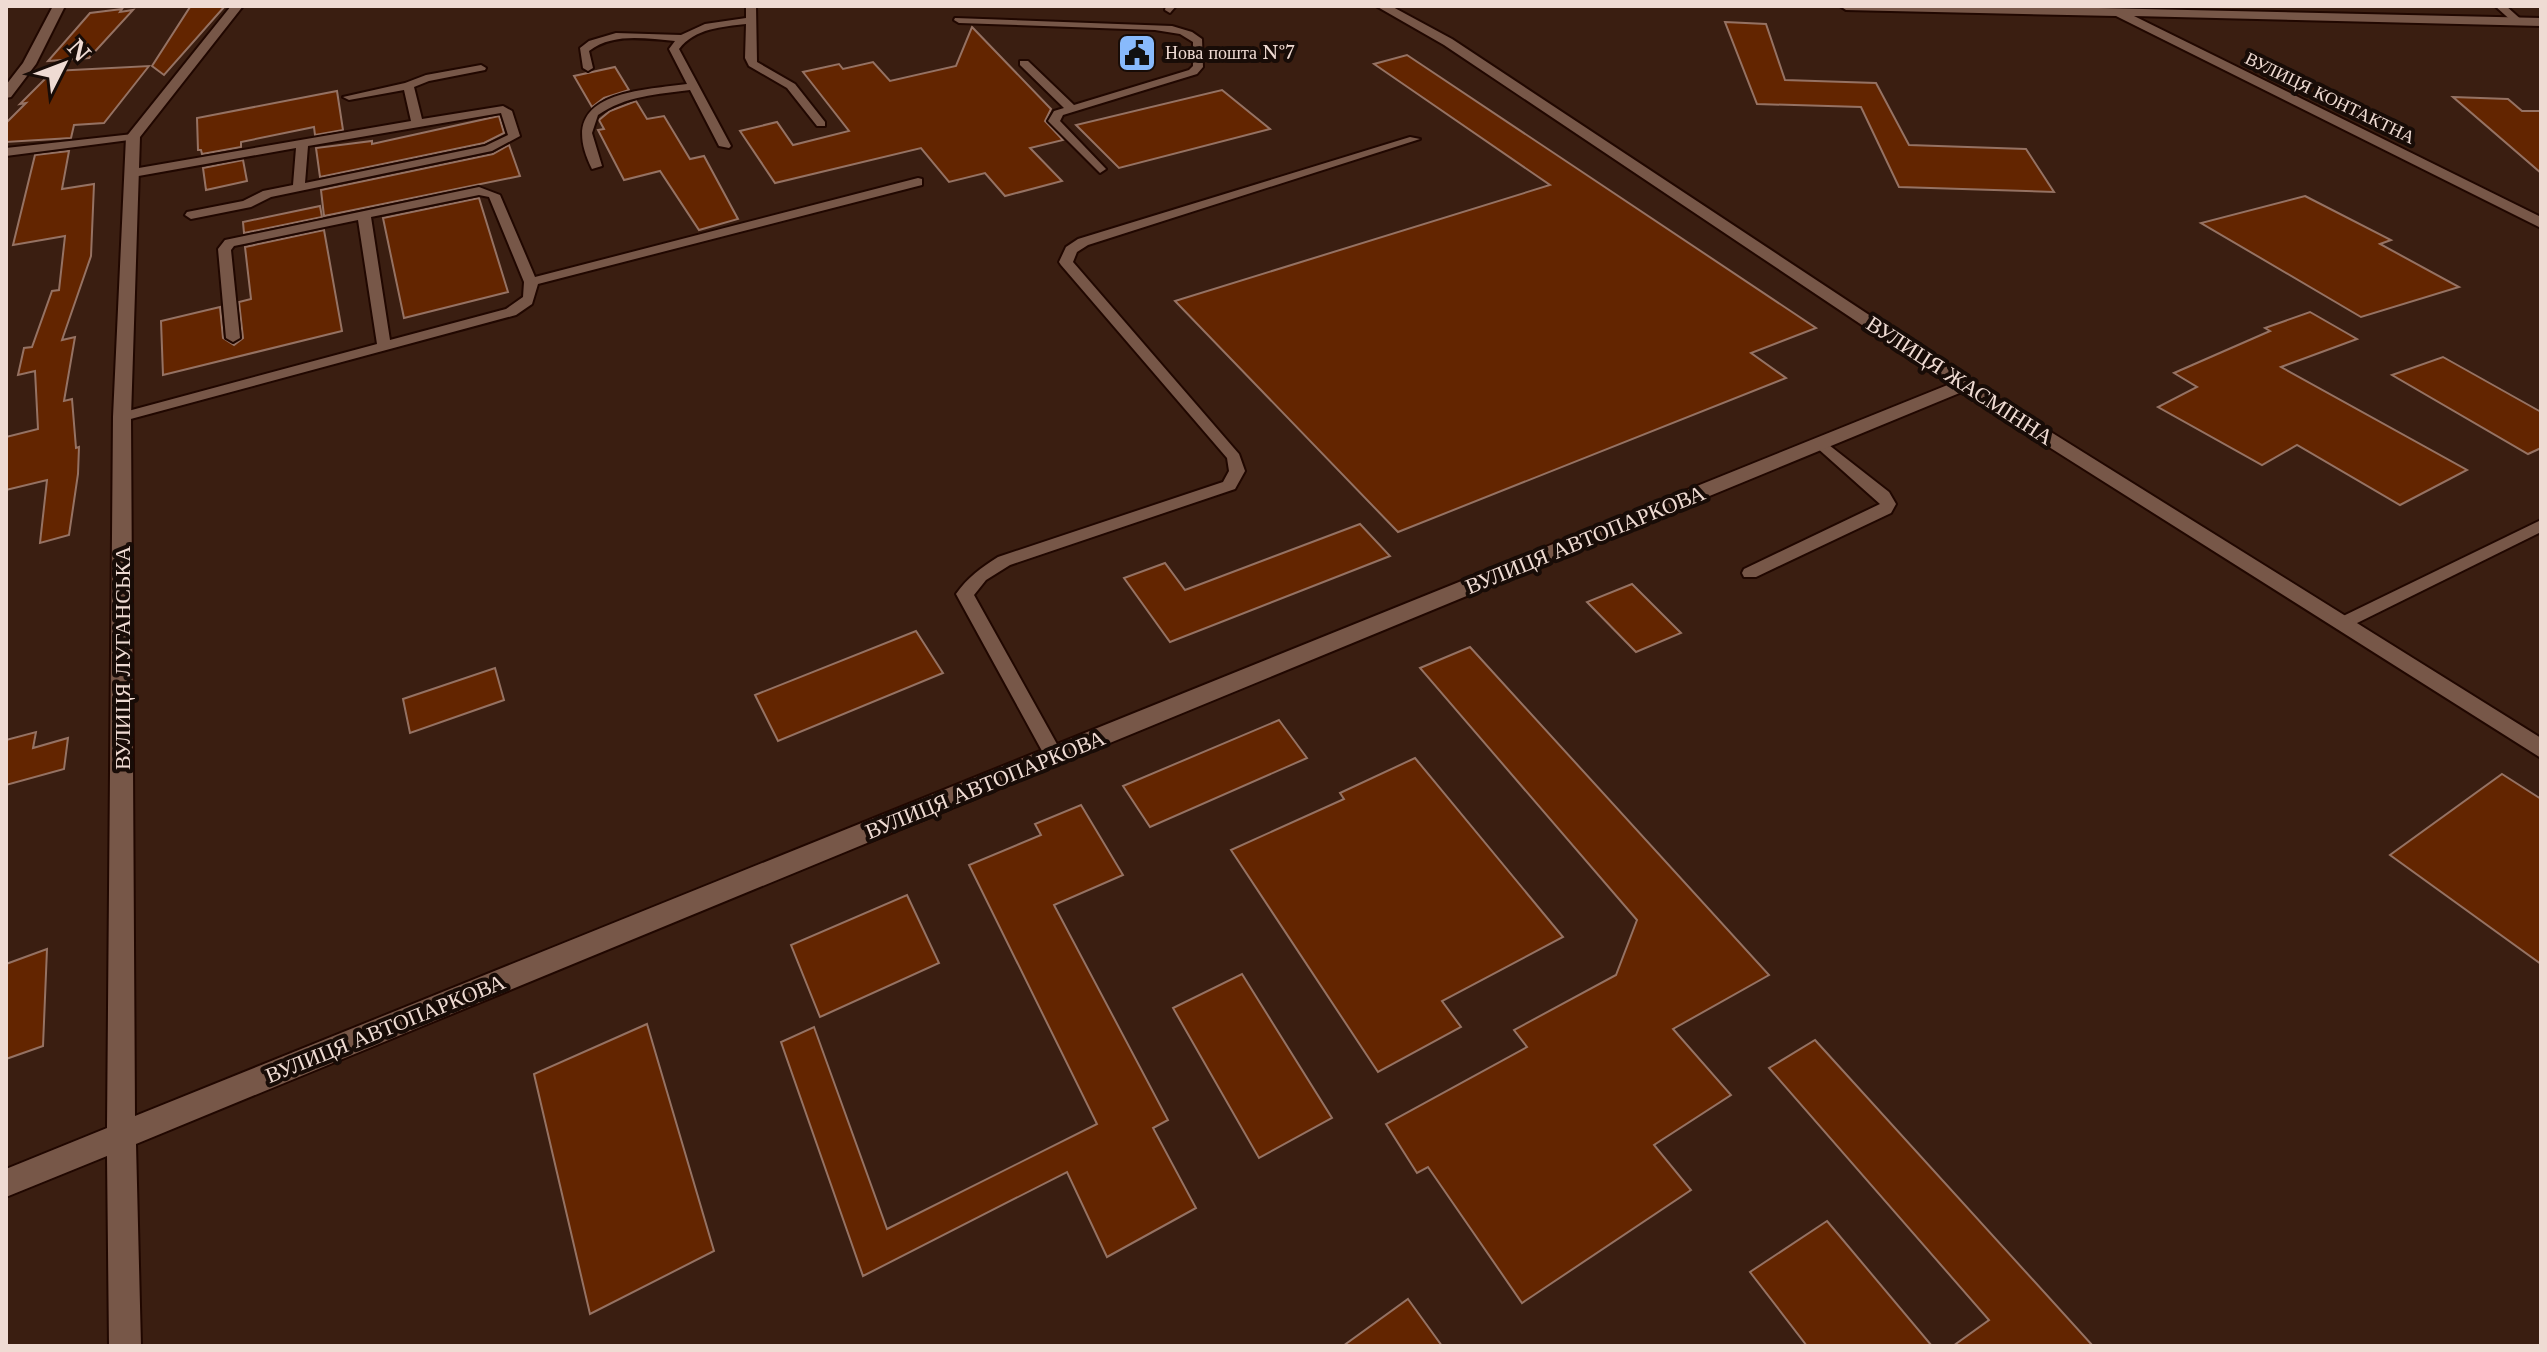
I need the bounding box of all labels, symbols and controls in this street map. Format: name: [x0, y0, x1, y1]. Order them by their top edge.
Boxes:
north arrow: [24, 24, 104, 104]
public building icon: Нова пошта №7: [1116, 32, 1158, 74]
text: N: [62, 34, 96, 68]
place label: Нова пошта №7: [1165, 42, 1295, 64]
street label: ВУЛИЦЯ КОНТАКТНА: [2241, 47, 2419, 149]
street label: ВУЛИЦЯ ЖАСМІННА: [1861, 310, 2058, 451]
street label: ВУЛИЦЯ АВТОПАРКОВА: [1461, 479, 1709, 600]
street label: ВУЛИЦЯ ЛУГАНСЬКА: [109, 546, 136, 770]
street label: ВУЛИЦЯ АВТОПАРКОВА: [861, 724, 1109, 845]
street label: ВУЛИЦЯ АВТОПАРКОВА: [261, 968, 509, 1089]

